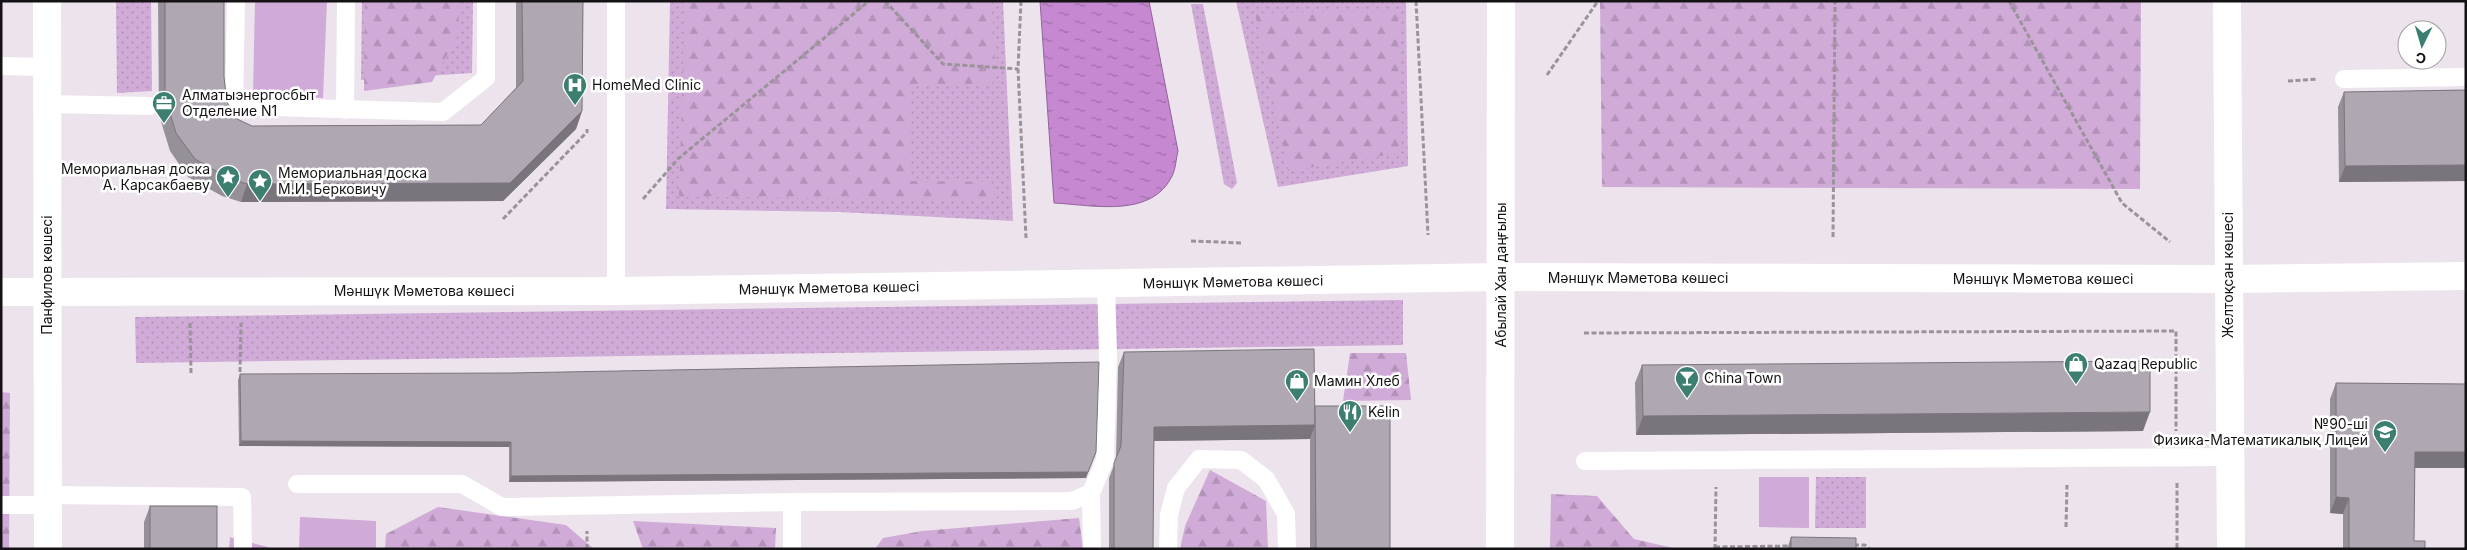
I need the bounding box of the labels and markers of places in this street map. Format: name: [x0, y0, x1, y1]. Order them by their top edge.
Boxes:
hospital icon: HomeMed Clinic: [562, 72, 588, 106]
place label: HomeMed Clinic: [592, 76, 701, 93]
place label: Алматыэнергосбыт Отделение N1: [182, 86, 316, 119]
office icon: Алматыэнергосбыт Отделение N1: [151, 90, 177, 124]
place label: Мемориальная доска А. Карсакбаеву: [61, 160, 210, 193]
place icon: Мемориальная доска А. Карсакбаеву: [215, 164, 241, 198]
place label: Мемориальная доска М.И. Берковичу: [278, 164, 427, 197]
place icon: Мемориальная доска М.И. Берковичу: [247, 168, 273, 202]
shop icon: Qazaq Republic: [2063, 351, 2089, 385]
place label: Qazaq Republic: [2094, 355, 2198, 372]
bar icon: China Town: [1674, 365, 1700, 399]
shop icon: Мамин Хлеб: [1284, 368, 1310, 402]
place label: China Town: [1704, 369, 1782, 386]
place label: Мамин Хлеб: [1314, 372, 1400, 389]
restaurant icon: Kelin: [1337, 399, 1363, 433]
place label: Kelin: [1368, 403, 1400, 420]
place label: №90-ші Физика-Математикалық Лицей: [2153, 415, 2368, 448]
school or university icon: №90-ші Физика-Математикалық Лицей: [2372, 419, 2398, 453]

